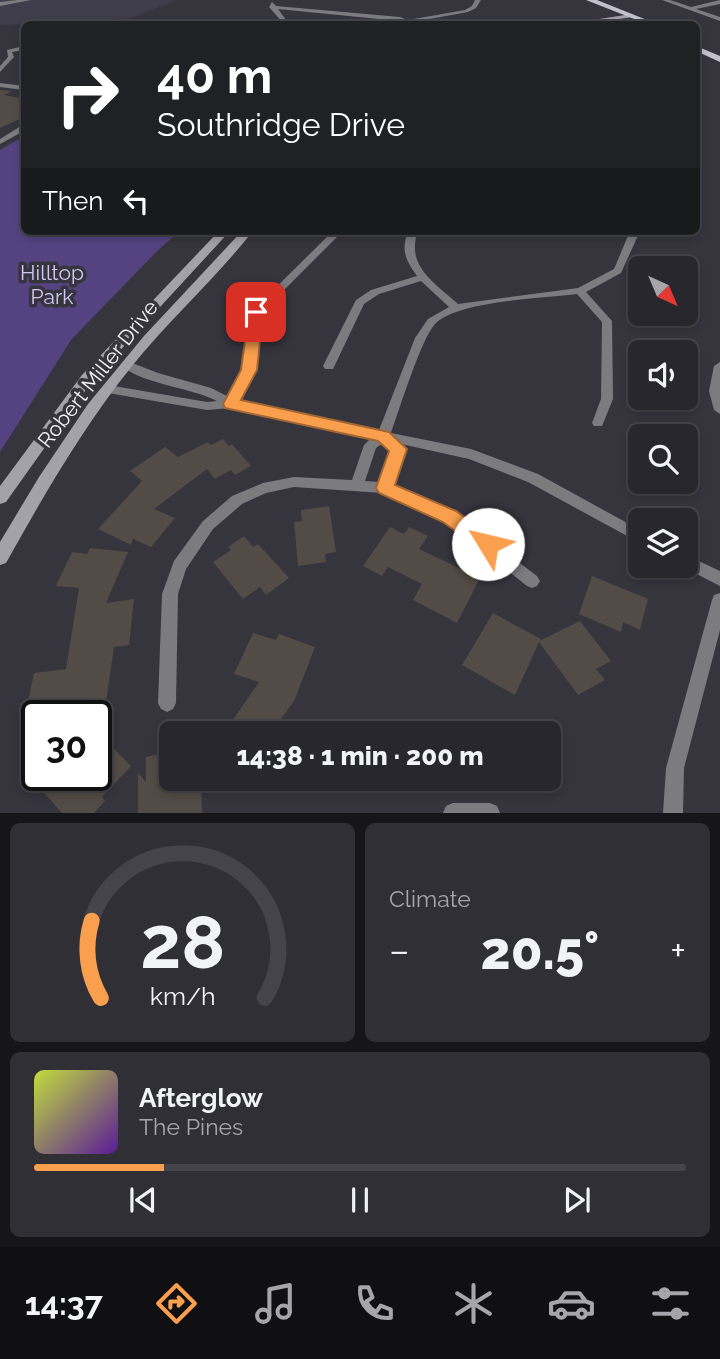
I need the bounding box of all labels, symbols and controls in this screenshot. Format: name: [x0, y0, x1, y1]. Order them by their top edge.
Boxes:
text: 40 m: [157, 47, 272, 104]
icon: right: [42, 49, 133, 140]
text: Southridge Drive: [157, 106, 405, 143]
icon: left: [117, 182, 155, 220]
text: Then: [42, 186, 103, 216]
north arrow: [628, 256, 698, 326]
map controls: [628, 256, 698, 578]
park label: Hilltop Park: [20, 260, 84, 309]
pin: [226, 282, 286, 342]
icon: arrive: [237, 293, 275, 331]
street label: Robert Miller Drive: [32, 295, 163, 452]
button: sound: [628, 340, 698, 410]
button: search: [628, 424, 698, 494]
position arrow: [451, 507, 525, 581]
button: layers: [628, 508, 698, 578]
speed limit sign: 30: [21, 700, 112, 791]
text: 14:38 · 1 min · 200 m: [236, 741, 484, 771]
text: Climate: [389, 885, 471, 912]
text: 28: [140, 901, 225, 986]
text: 20.5°: [480, 920, 599, 981]
text: −: [389, 928, 409, 973]
text: +: [670, 928, 686, 973]
text: km/h: [150, 981, 215, 1011]
text: Afterglow: [139, 1083, 263, 1113]
text: The Pines: [139, 1113, 243, 1140]
icon: previous: [124, 1181, 162, 1219]
icon: pause: [341, 1181, 379, 1219]
icon: next: [558, 1181, 596, 1219]
icon: directions: [152, 1279, 201, 1328]
icon: music: [251, 1279, 300, 1328]
icon: phone: [350, 1279, 399, 1328]
icon: climate: [449, 1279, 498, 1328]
icon: car: [547, 1279, 596, 1328]
icon: filters: [646, 1279, 695, 1328]
text: 14:37: [25, 1285, 103, 1322]

